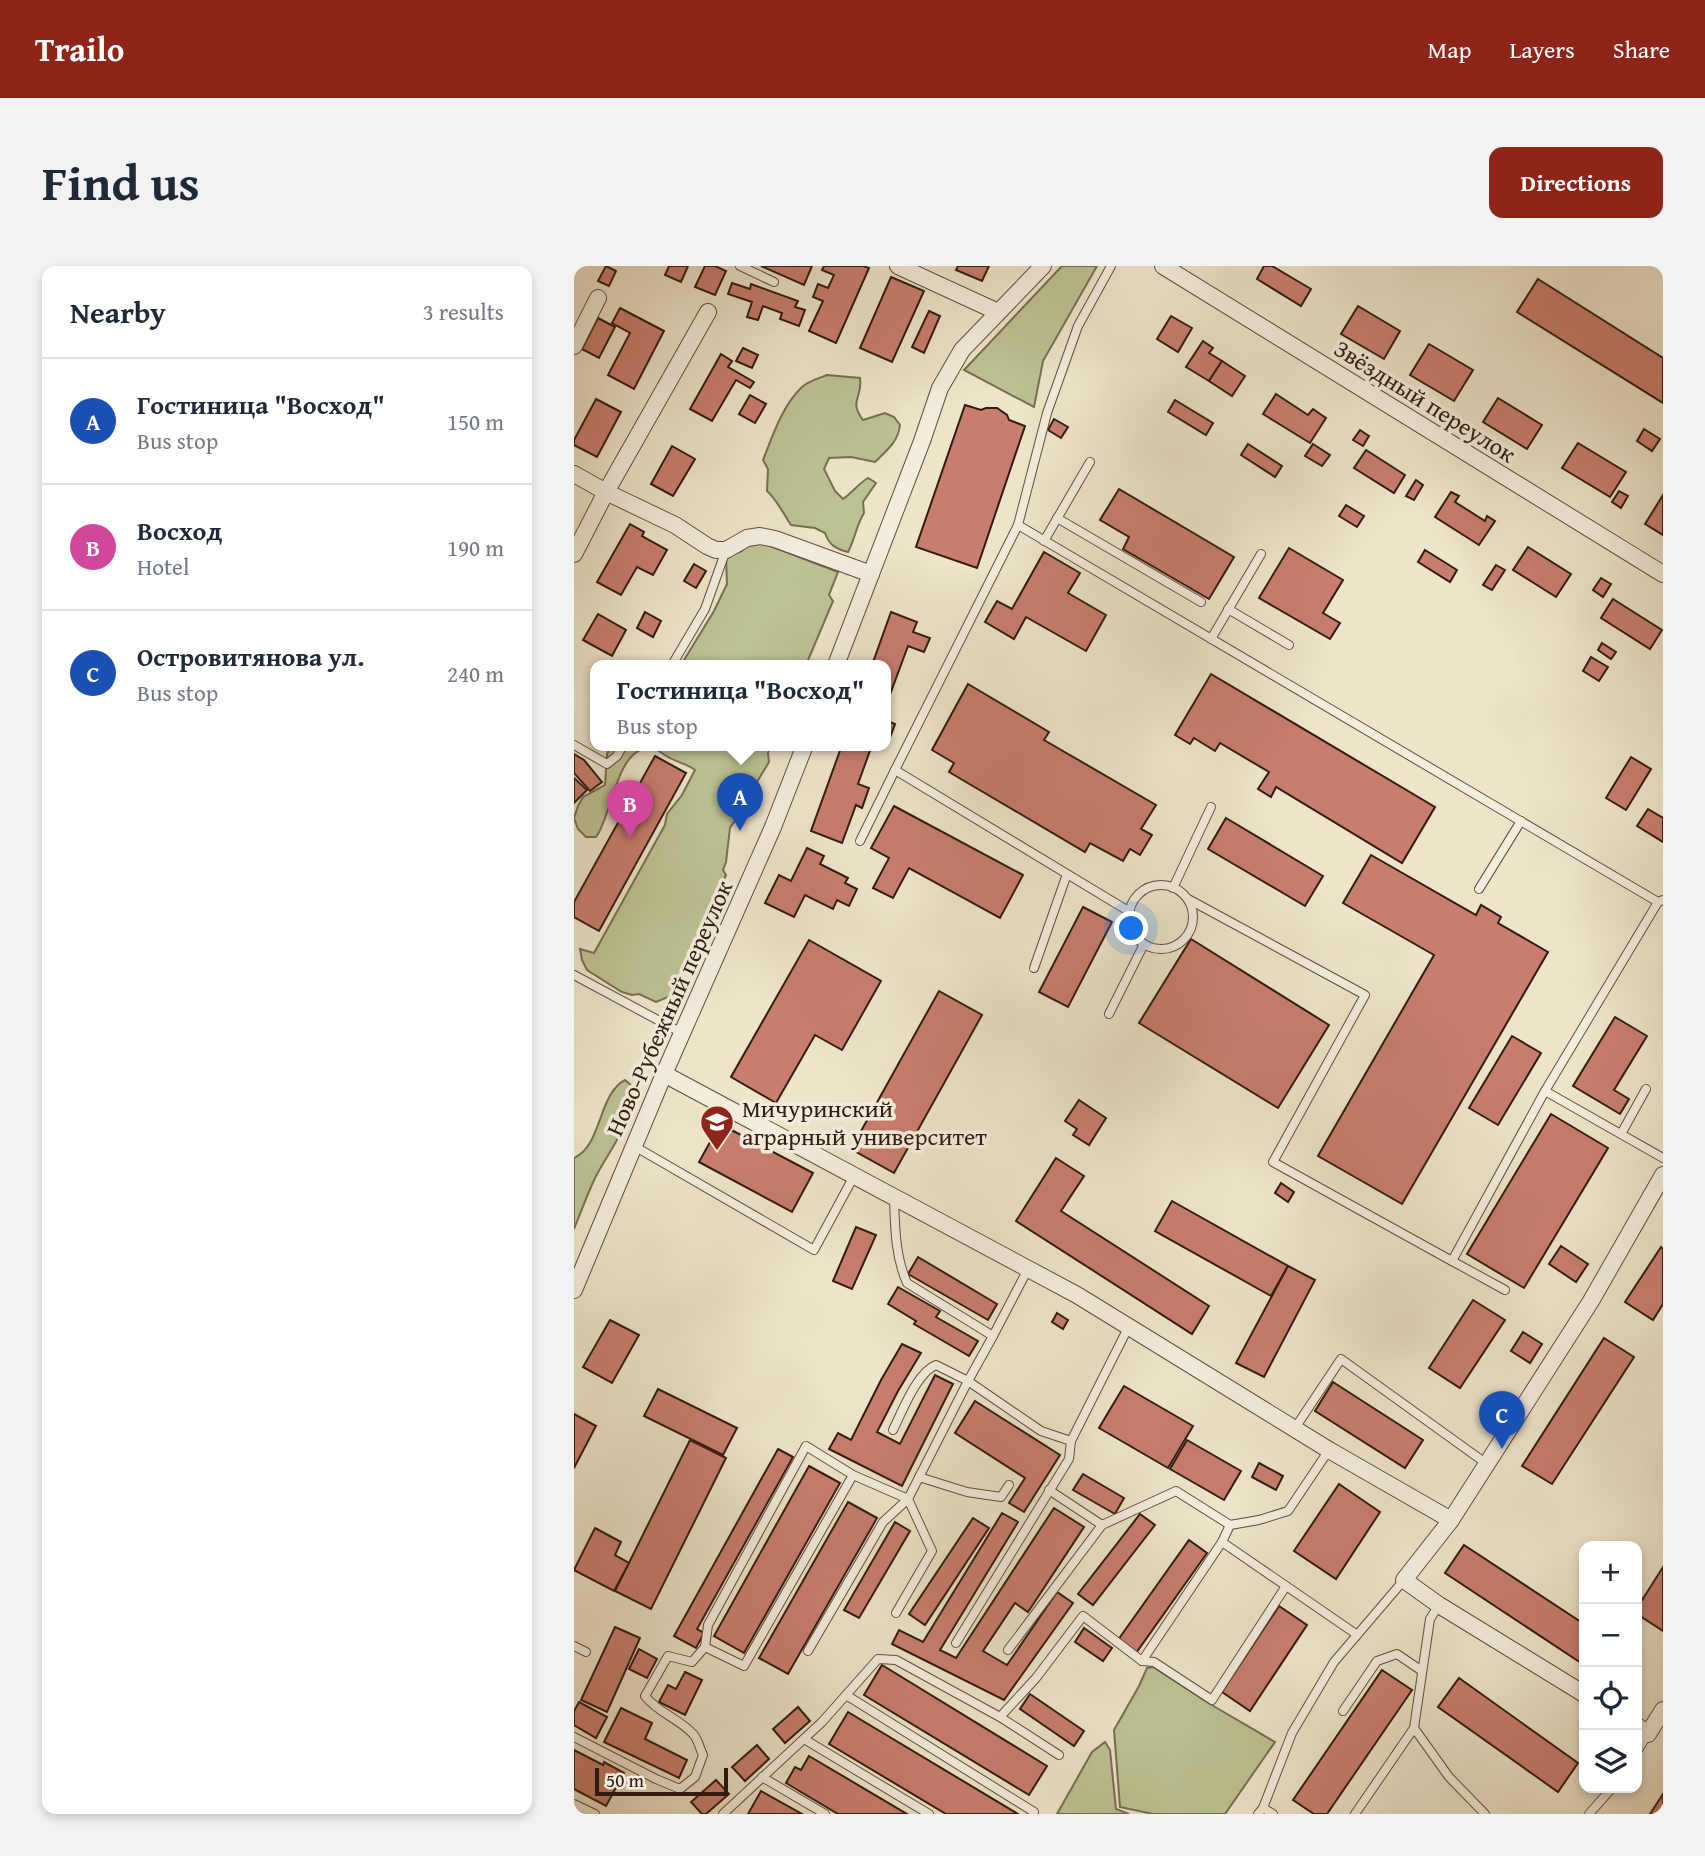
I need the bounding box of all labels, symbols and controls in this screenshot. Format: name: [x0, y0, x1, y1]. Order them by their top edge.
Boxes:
text: Trailo: [35, 25, 124, 73]
text: Map: [1428, 32, 1471, 67]
text: Layers: [1509, 32, 1575, 67]
text: Share: [1613, 32, 1670, 67]
text: Find us: [42, 146, 200, 218]
button: Directions: [1489, 147, 1663, 218]
text: Nearby: [70, 290, 166, 334]
text: 3 results: [423, 295, 504, 328]
street label: Звёздный переулок: [1327, 331, 1523, 471]
text: Гостиница "Восход": [137, 385, 385, 424]
text: A: [86, 405, 100, 438]
text: 150 m: [447, 405, 504, 438]
text: Bus stop: [137, 424, 218, 457]
text: Восход: [137, 511, 222, 550]
text: B: [86, 531, 100, 564]
text: 190 m: [447, 531, 504, 564]
text: Hotel: [137, 550, 189, 583]
text: Островитянова ул.: [137, 637, 364, 676]
text: C: [86, 657, 100, 690]
text: 240 m: [447, 657, 504, 690]
popup: [590, 660, 891, 751]
text: Гостиница "Восход": [617, 670, 864, 709]
text: Bus stop: [137, 676, 218, 709]
text: Bus stop: [617, 709, 698, 742]
pin: A: [717, 773, 763, 831]
pin: B: [607, 780, 653, 838]
street label: Ново-Рубежный переулок: [597, 874, 741, 1141]
your location: [1114, 911, 1148, 945]
place label: Мичуринский аграрный университет: [742, 1091, 987, 1154]
school or university icon: Мичуринский аграрный университет: [698, 1103, 736, 1152]
pin: C: [1479, 1391, 1525, 1449]
map controls: [1579, 1541, 1642, 1793]
button: +: [1579, 1541, 1642, 1604]
button: −: [1579, 1604, 1642, 1667]
button: locate: [1579, 1667, 1642, 1730]
button: layers: [1579, 1730, 1642, 1793]
scale bar: [595, 1765, 728, 1797]
text: 50 m: [606, 1766, 644, 1794]

